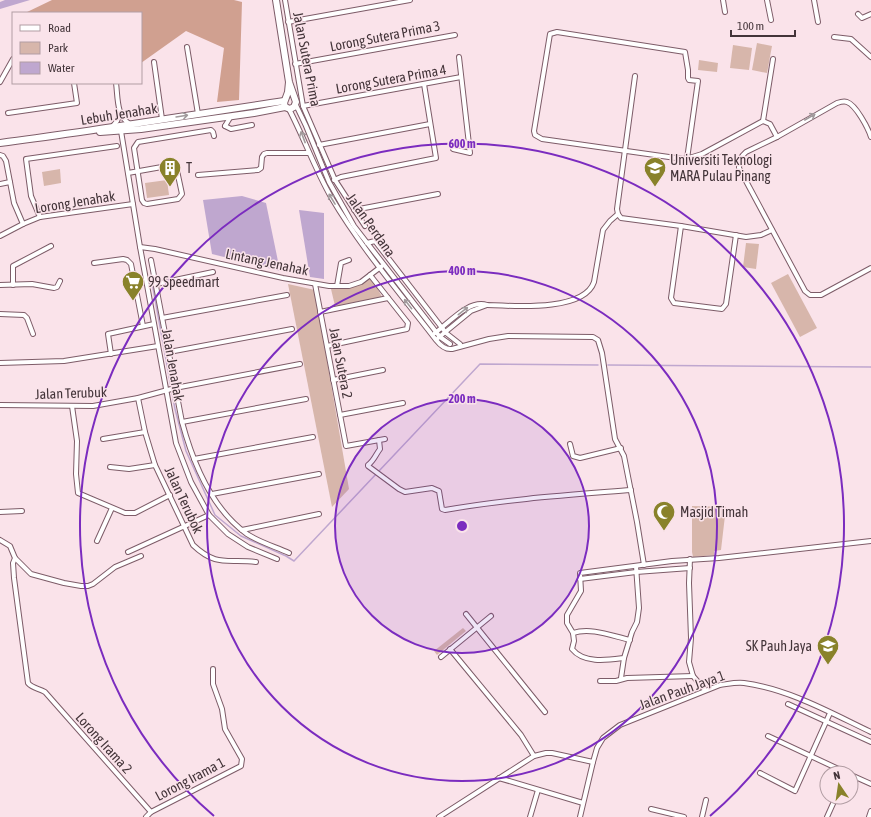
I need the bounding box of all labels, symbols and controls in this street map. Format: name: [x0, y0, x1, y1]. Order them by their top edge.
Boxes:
street label: Jalan Sutera Prima: [290, 10, 324, 108]
legend: [12, 12, 142, 84]
scale bar: [731, 12, 795, 38]
street label: Lorong Sutera Prima 3: [329, 17, 441, 55]
text: 100 m: [737, 19, 764, 33]
text: Road: [48, 21, 71, 35]
text: Park: [48, 41, 69, 55]
text: Water: [48, 61, 75, 75]
street label: Lorong Sutera Prima 4: [335, 61, 448, 97]
street label: Lebuh Jenahak: [79, 100, 159, 128]
one-way arrow: [175, 112, 188, 120]
one-way arrow: [804, 113, 816, 121]
one-way arrow: [298, 132, 306, 144]
text: 600 m: [448, 137, 476, 151]
place label: Universiti Teknologi MARA Pulau Pinang: [670, 152, 772, 184]
building icon: T: [157, 155, 183, 188]
school or university icon: Universiti Teknologi MARA Pulau Pinang: [642, 155, 668, 188]
place label: T: [186, 160, 192, 176]
street label: Lorong Jenahak: [34, 188, 116, 216]
street label: Jalan Perdana: [343, 190, 399, 260]
one-way arrow: [328, 193, 336, 205]
street label: Lintang Jenahak: [224, 245, 310, 279]
text: 400 m: [447, 264, 476, 278]
supermarket icon: 99 Speedmart: [120, 269, 146, 302]
place label: 99 Speedmart: [148, 274, 219, 290]
one-way arrow: [404, 298, 412, 309]
one-way arrow: [457, 307, 468, 316]
street label: Jalan Sutera 2: [326, 326, 356, 400]
street label: Jalan Jenahak: [159, 327, 187, 403]
street label: Jalan Terubuk: [35, 384, 107, 402]
text: 200 m: [448, 392, 476, 406]
street label: Jalan Terubok: [162, 464, 206, 536]
mosque icon: Masjid Timah: [651, 499, 677, 532]
place label: Masjid Timah: [680, 504, 748, 520]
centre of rings: [455, 519, 469, 533]
school or university icon: SK Pauh Jaya: [815, 633, 841, 666]
place label: SK Pauh Jaya: [746, 638, 812, 654]
street label: Jalan Pauh Jaya 1: [637, 667, 727, 713]
street label: Lorong Irama 2: [72, 709, 136, 777]
street label: Lorong Irama 1: [152, 754, 228, 804]
north arrow: [819, 765, 859, 805]
text: N: [832, 769, 841, 782]

